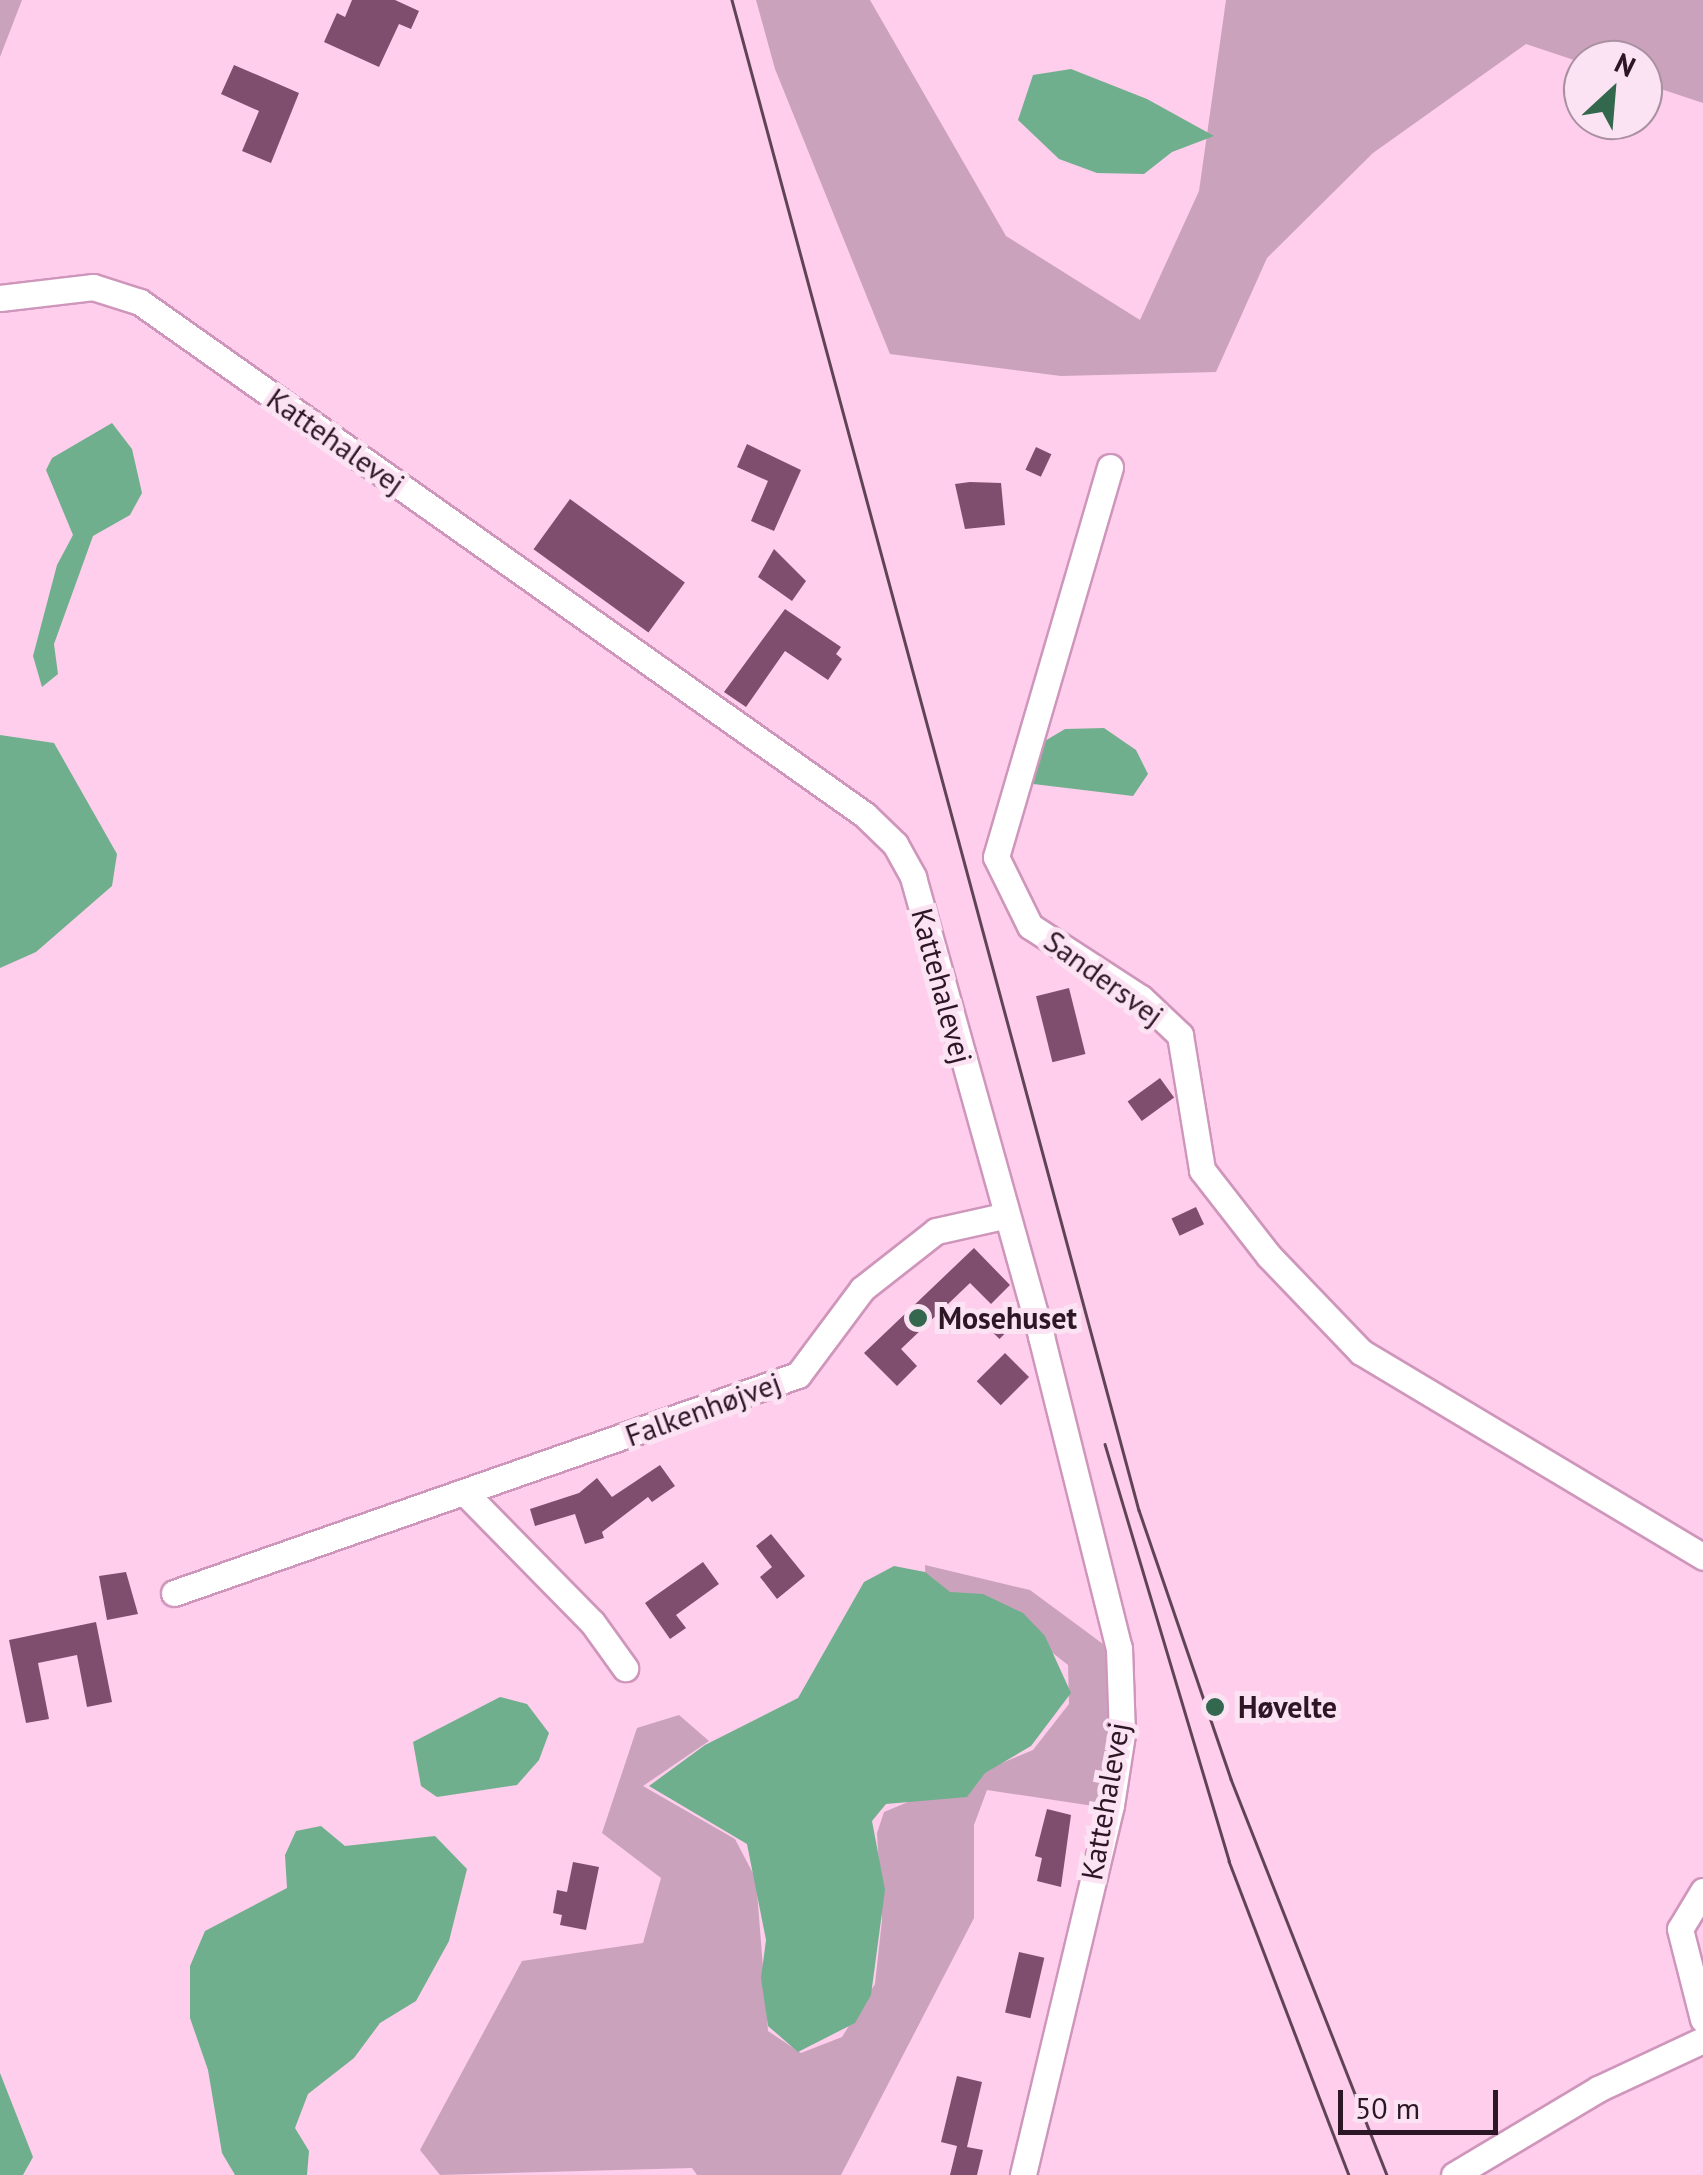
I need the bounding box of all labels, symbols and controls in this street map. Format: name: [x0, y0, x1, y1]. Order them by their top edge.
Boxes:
north arrow: [1563, 40, 1663, 140]
text: N: [1609, 44, 1642, 85]
street label: Kattehalevej: [260, 380, 412, 502]
street label: Kattehalevej: [904, 904, 980, 1068]
street label: Sandersvej: [1037, 923, 1171, 1033]
place label: Mosehuset: [938, 1300, 1077, 1336]
marker: Mosehuset: [907, 1307, 929, 1329]
street label: Falkenhøjvej: [620, 1364, 786, 1454]
place label: Høvelte: [1238, 1689, 1337, 1725]
marker: Høvelte: [1202, 1694, 1228, 1720]
street label: Kattehalevej: [1073, 1719, 1137, 1883]
scale bar: [1343, 2070, 1503, 2132]
text: 50 m: [1355, 2088, 1420, 2127]

